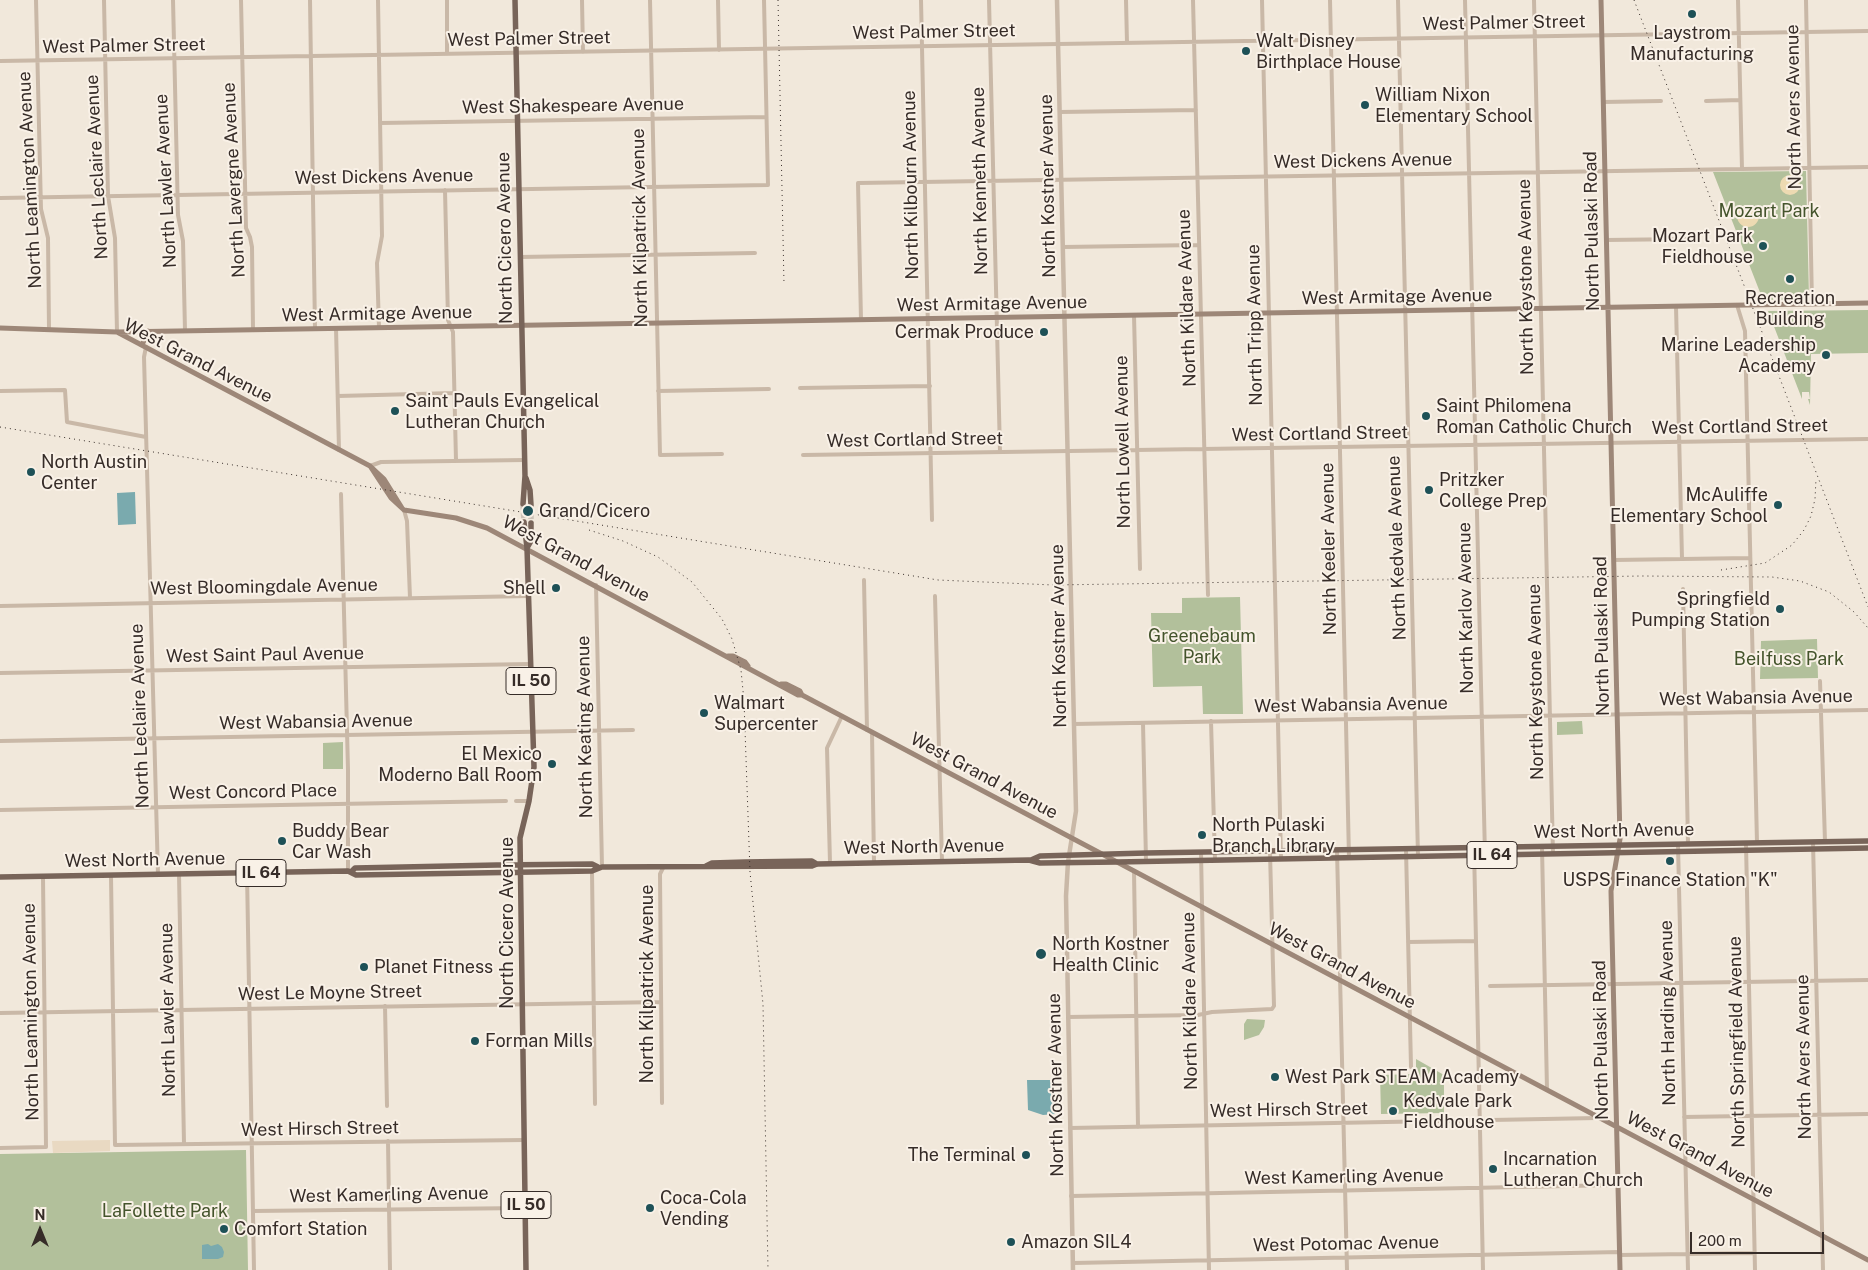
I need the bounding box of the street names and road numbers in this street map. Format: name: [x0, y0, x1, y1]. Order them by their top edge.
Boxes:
street label: West Palmer Street: [1422, 11, 1586, 35]
street label: West Palmer Street: [852, 20, 1016, 44]
street label: North Avers Avenue: [1782, 24, 1806, 190]
street label: West Palmer Street: [447, 27, 611, 51]
street label: West Palmer Street: [42, 34, 206, 58]
street label: North Leamington Avenue: [14, 71, 46, 289]
street label: North Leclaire Avenue: [81, 74, 113, 260]
street label: North Lavergne Avenue: [218, 82, 250, 278]
street label: North Kenneth Avenue: [968, 87, 992, 275]
street label: North Kilbourn Avenue: [899, 90, 923, 280]
street label: North Lawler Avenue: [151, 93, 181, 269]
street label: West Shakespeare Avenue: [462, 93, 684, 119]
street label: North Kostner Avenue: [1036, 94, 1060, 278]
street label: North Kilpatrick Avenue: [627, 128, 653, 328]
street label: West Dickens Avenue: [1273, 149, 1453, 173]
street label: North Pulaski Road: [1580, 151, 1604, 311]
street label: North Cicero Avenue: [493, 152, 517, 324]
street label: West Dickens Avenue: [294, 165, 474, 189]
street label: North Keystone Avenue: [1513, 179, 1539, 375]
street label: North Kildare Avenue: [1173, 209, 1201, 387]
street label: North Tripp Avenue: [1243, 244, 1267, 406]
street label: West Armitage Avenue: [1301, 285, 1493, 309]
street label: West Armitage Avenue: [896, 292, 1088, 316]
street label: West Armitage Avenue: [281, 302, 473, 326]
street label: West Grand Avenue: [120, 314, 276, 408]
street label: North Lowell Avenue: [1111, 355, 1135, 529]
street label: West Cortland Street: [1652, 415, 1828, 439]
street label: West Cortland Street: [1232, 422, 1408, 446]
street label: West Cortland Street: [827, 428, 1003, 452]
street label: North Kedvale Avenue: [1383, 455, 1411, 641]
street label: North Keeler Avenue: [1317, 462, 1341, 636]
street label: West Grand Avenue: [499, 511, 653, 607]
street label: North Karlov Avenue: [1454, 522, 1478, 694]
street label: North Kostner Avenue: [1047, 544, 1071, 728]
street label: North Pulaski Road: [1590, 556, 1614, 716]
street label: West Bloomingdale Avenue: [150, 574, 378, 600]
street label: North Keystone Avenue: [1523, 584, 1549, 780]
street label: North Leclaire Avenue: [126, 623, 154, 809]
street label: North Keating Avenue: [573, 635, 597, 819]
street label: West Saint Paul Avenue: [166, 642, 364, 668]
road number: IL 50: [506, 668, 556, 694]
street label: West Wabansia Avenue: [1659, 686, 1853, 710]
street label: West Wabansia Avenue: [1254, 693, 1448, 717]
street label: West Wabansia Avenue: [219, 710, 413, 734]
street label: West Grand Avenue: [907, 728, 1061, 824]
street label: West Concord Place: [169, 780, 337, 804]
street label: West North Avenue: [1533, 819, 1695, 843]
street label: West North Avenue: [843, 835, 1005, 859]
street label: North Cicero Avenue: [496, 837, 518, 1009]
road number: IL 64: [1467, 842, 1517, 868]
street label: West North Avenue: [64, 848, 226, 872]
road number: IL 64: [236, 860, 286, 886]
street label: North Kilpatrick Avenue: [636, 885, 658, 1083]
street label: North Leamington Avenue: [18, 903, 44, 1121]
street label: North Kildare Avenue: [1178, 912, 1202, 1090]
street label: West Grand Avenue: [1265, 918, 1419, 1014]
street label: North Harding Avenue: [1656, 920, 1680, 1106]
street label: North Lawler Avenue: [156, 923, 180, 1097]
street label: North Springfield Avenue: [1724, 936, 1750, 1148]
street label: North Pulaski Road: [1589, 960, 1613, 1120]
street label: North Avers Avenue: [1792, 974, 1816, 1140]
street label: West Le Moyne Street: [238, 981, 422, 1005]
street label: North Kostner Avenue: [1044, 993, 1068, 1177]
street label: West Hirsch Street: [1210, 1098, 1368, 1122]
street label: West Grand Avenue: [1623, 1107, 1777, 1203]
street label: West Hirsch Street: [241, 1117, 399, 1141]
street label: West Kamerling Avenue: [1244, 1164, 1444, 1190]
street label: West Kamerling Avenue: [289, 1182, 489, 1208]
road number: IL 50: [501, 1192, 551, 1218]
street label: West Potomac Avenue: [1253, 1232, 1439, 1256]

